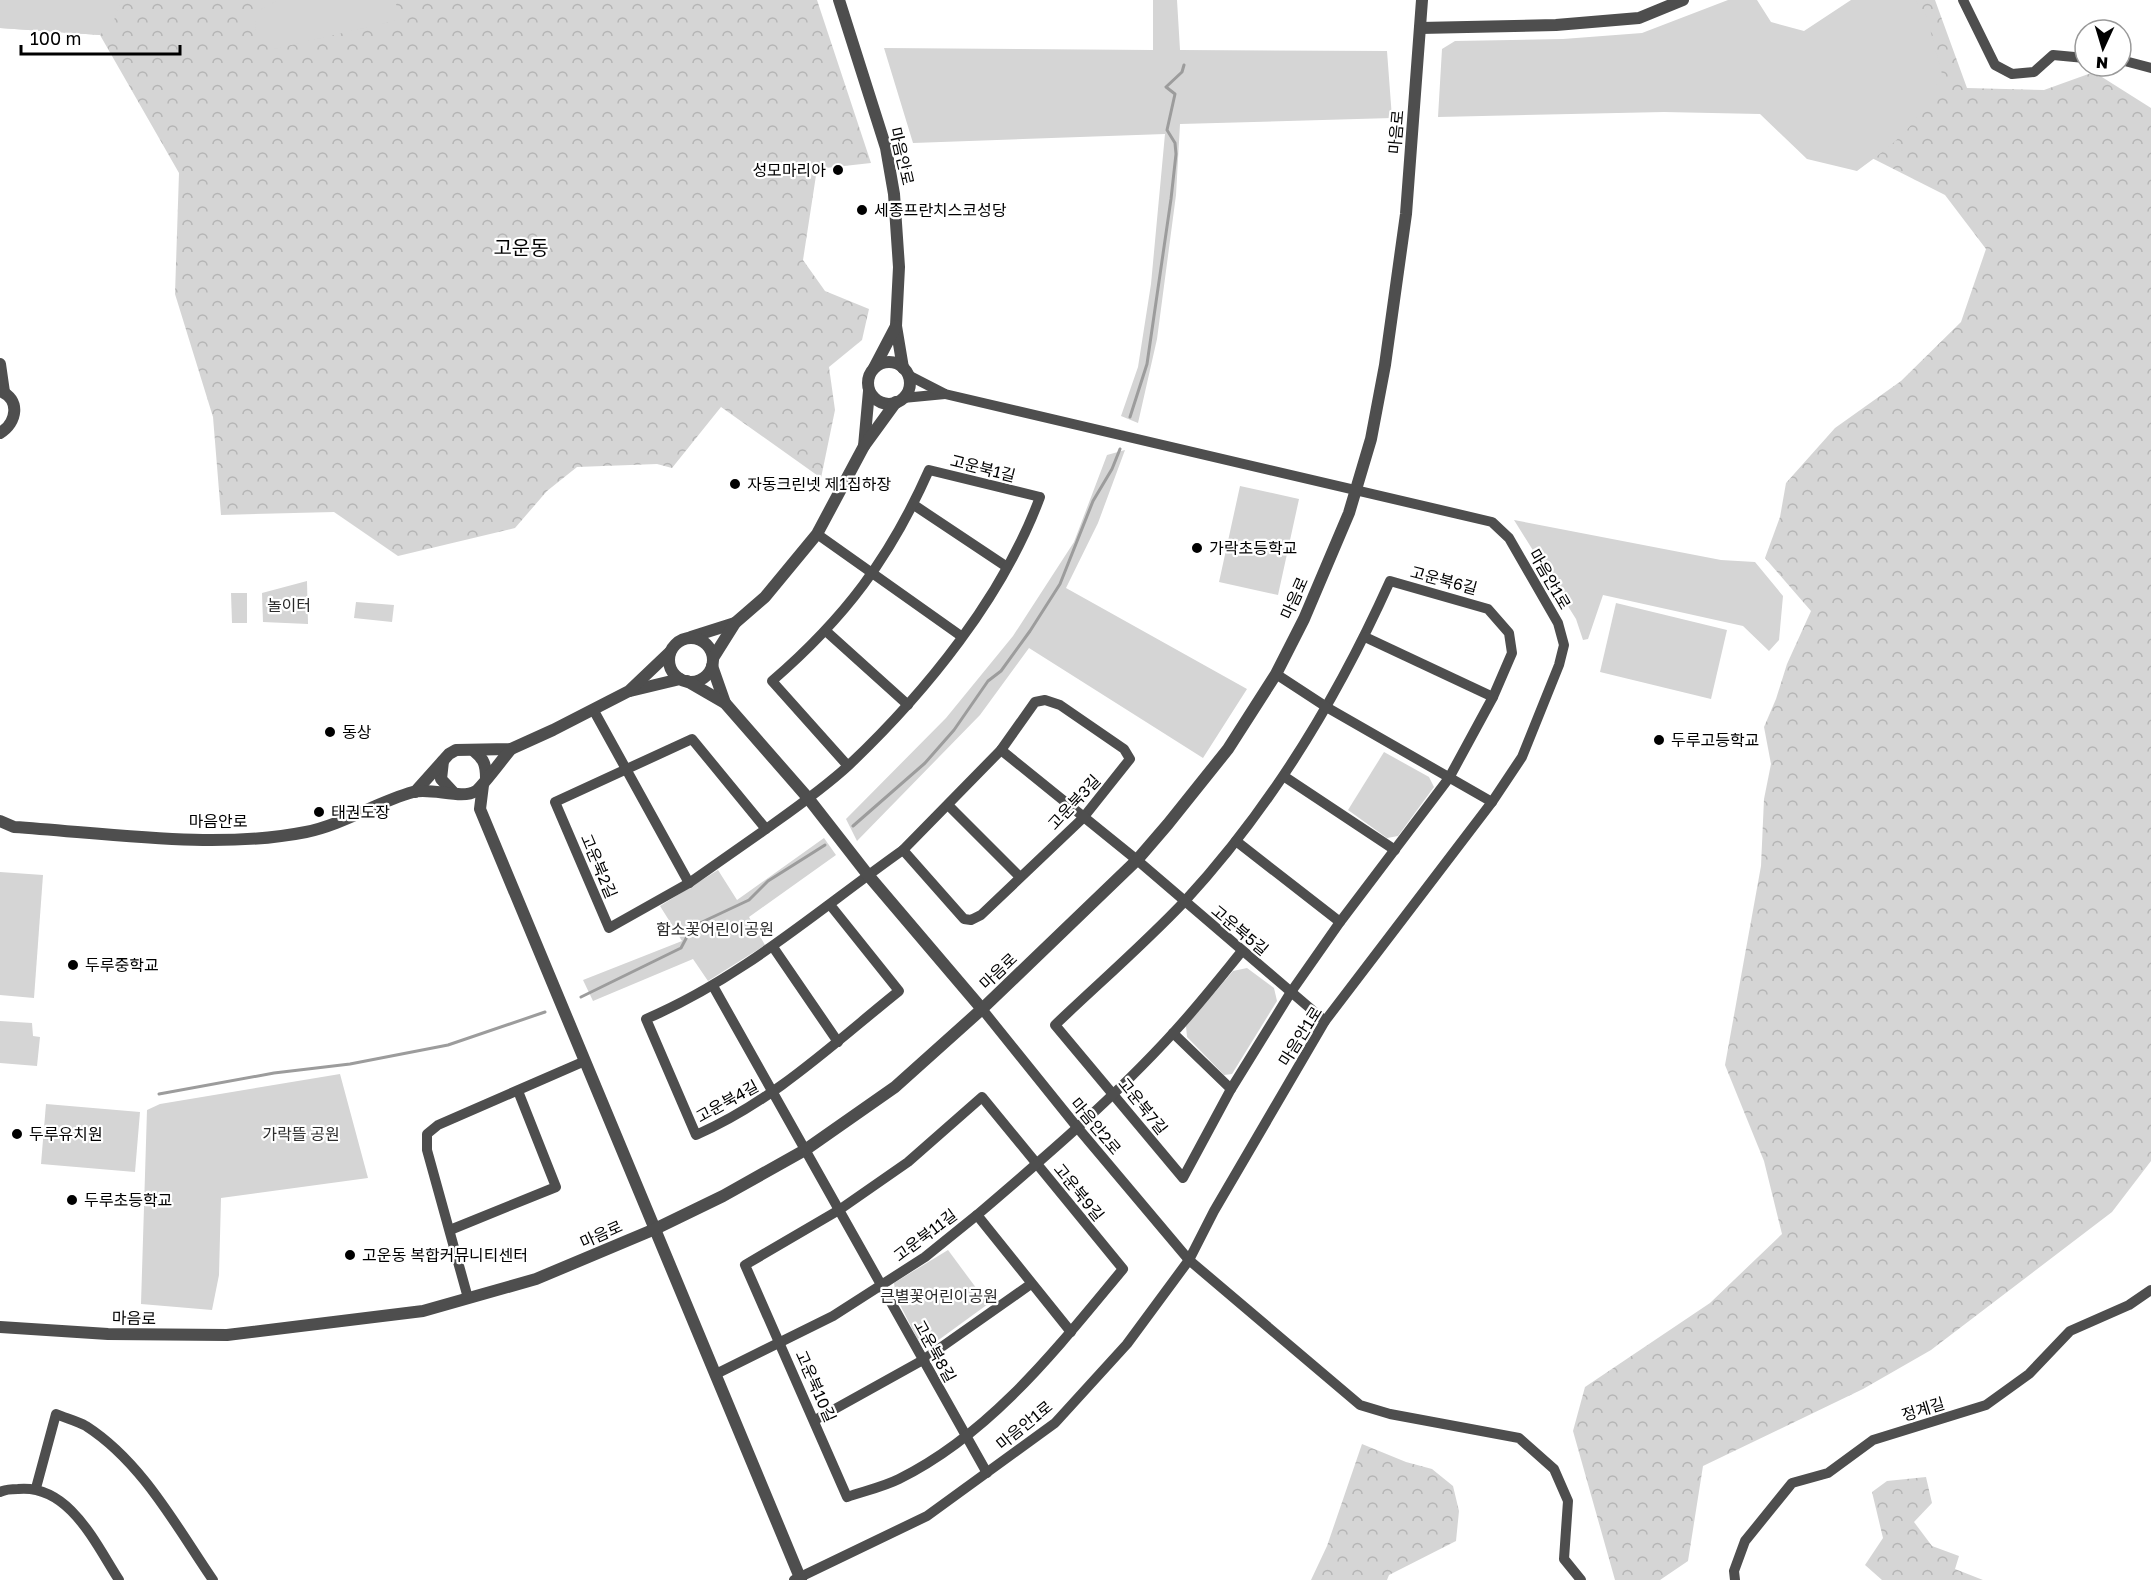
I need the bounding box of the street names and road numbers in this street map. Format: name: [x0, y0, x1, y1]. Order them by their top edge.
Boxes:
street label: 마음로: [1384, 109, 1408, 155]
street label: 마음안로: [886, 125, 918, 187]
street label: 고운북1길: [948, 450, 1018, 486]
street label: 마음안1로: [1525, 545, 1575, 613]
street label: 고운북6길: [1408, 561, 1480, 599]
street label: 마음로: [1276, 574, 1312, 622]
street label: 고운북3길: [1043, 770, 1105, 834]
street label: 마음안로: [189, 811, 248, 831]
street label: 고운북2길: [576, 831, 622, 901]
street label: 고운북5길: [1207, 900, 1273, 960]
street label: 마음로: [975, 948, 1021, 993]
street label: 마음안1로: [1274, 1002, 1326, 1070]
street label: 고운북7길: [1114, 1074, 1172, 1138]
street label: 고운북4길: [692, 1076, 762, 1126]
street label: 마음안2로: [1066, 1093, 1126, 1159]
street label: 고운북9길: [1050, 1159, 1108, 1225]
street label: 고운북11길: [889, 1205, 961, 1265]
street label: 마음로: [577, 1216, 625, 1252]
street label: 마음로: [112, 1308, 157, 1328]
street label: 고운북8길: [910, 1316, 960, 1386]
street label: 고운북10길: [791, 1347, 841, 1425]
street label: 정계길: [1899, 1393, 1947, 1425]
street label: 마음안1로: [992, 1396, 1056, 1454]

